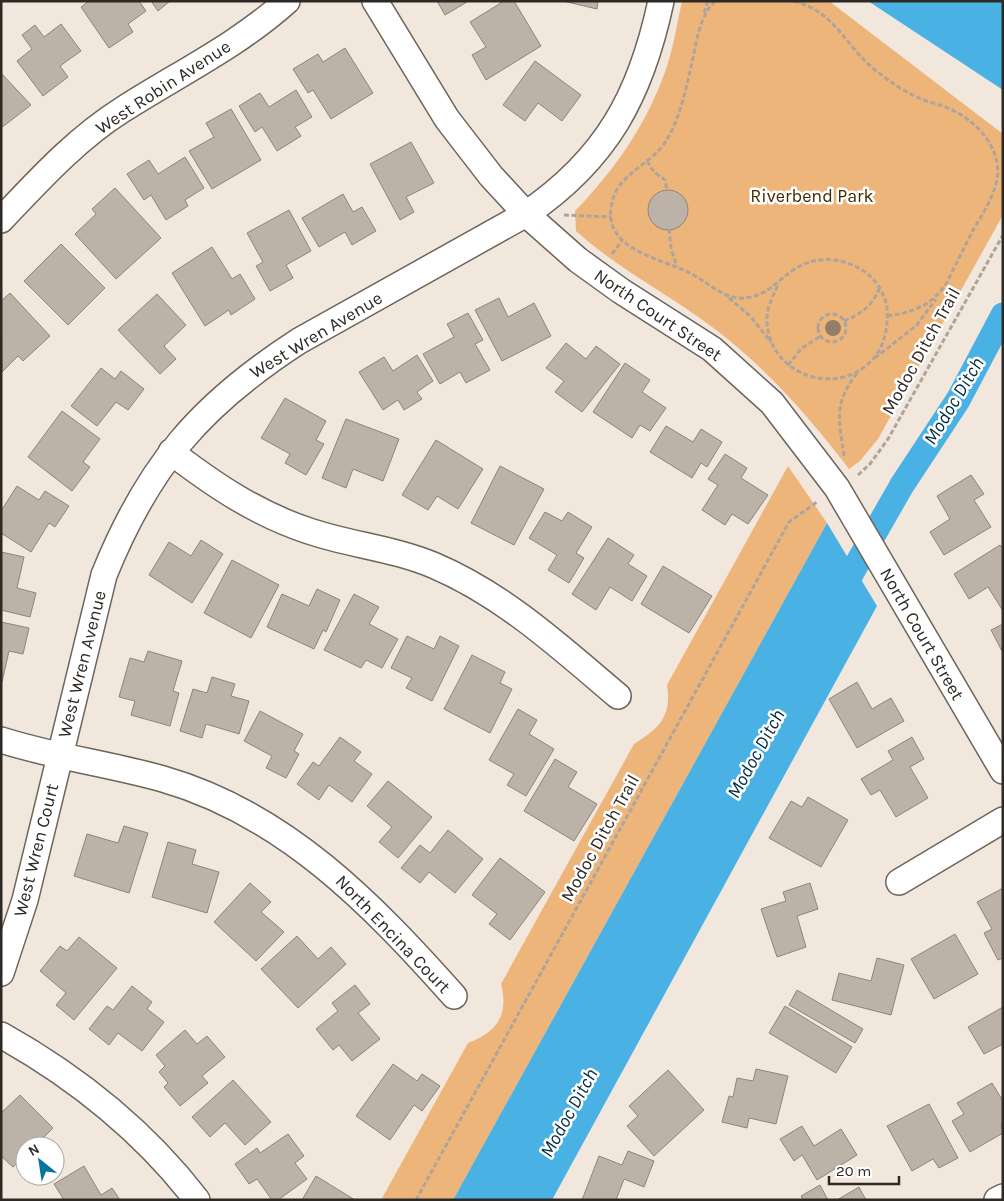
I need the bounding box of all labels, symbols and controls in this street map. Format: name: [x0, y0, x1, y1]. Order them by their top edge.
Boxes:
street label: West Robin Avenue: [91, 35, 235, 139]
park label: Riverbend Park: [750, 185, 874, 207]
street label: North Court Street: [590, 264, 726, 366]
street label: Modoc Ditch Trail: [877, 284, 965, 418]
street label: West Wren Avenue: [246, 287, 386, 383]
water label: Modoc Ditch: [919, 353, 989, 449]
street label: North Court Street: [875, 564, 969, 704]
street label: West Wren Avenue: [53, 588, 111, 740]
water label: Modoc Ditch: [723, 706, 789, 802]
street label: Modoc Ditch Trail: [556, 771, 644, 905]
street label: West Wren Court: [9, 781, 63, 919]
street label: North Encina Court: [331, 870, 455, 998]
water label: Modoc Ditch: [536, 1065, 602, 1161]
north arrow: [15, 1136, 65, 1186]
text: N: [25, 1140, 42, 1160]
scale bar: [829, 1154, 899, 1186]
text: 20 m: [836, 1162, 871, 1180]

